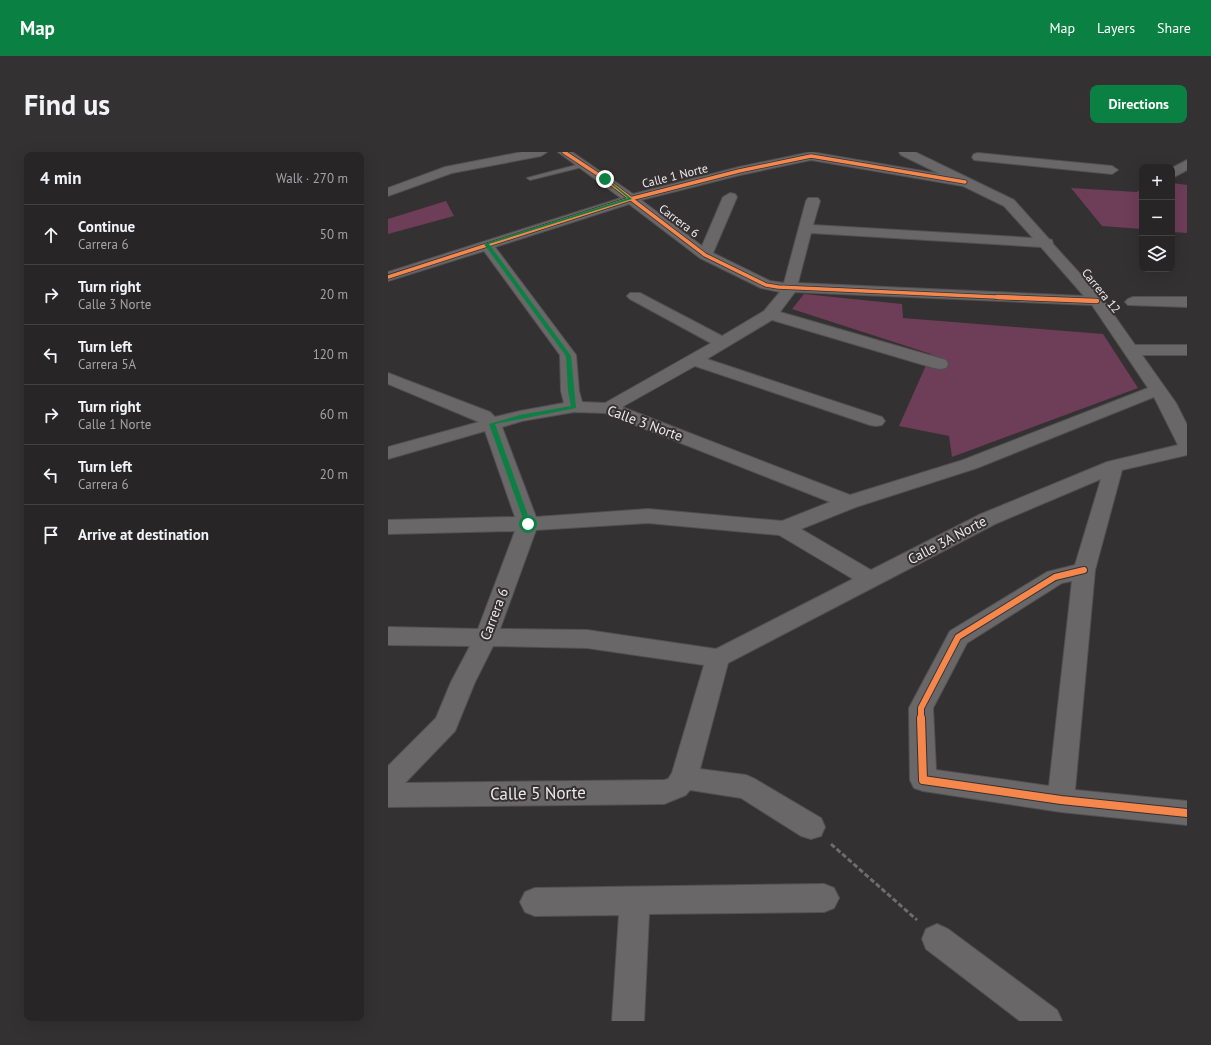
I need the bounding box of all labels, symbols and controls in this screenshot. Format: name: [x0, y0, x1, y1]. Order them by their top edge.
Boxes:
text: Map: [20, 16, 55, 40]
text: Map: [1049, 19, 1075, 37]
text: Layers: [1097, 19, 1135, 37]
text: Share: [1157, 19, 1191, 37]
button: Directions: [1090, 85, 1187, 123]
text: Find us: [24, 86, 110, 123]
street label: Calle 1 Norte: [640, 160, 710, 191]
map controls: [1139, 164, 1175, 272]
button: +: [1139, 164, 1175, 200]
text: 4 min: [40, 167, 81, 189]
text: Walk · 270 m: [276, 170, 348, 187]
route end: [596, 170, 614, 188]
button: −: [1139, 200, 1175, 236]
street label: Carrera 6: [656, 201, 702, 241]
text: Continue: [78, 217, 135, 236]
icon: ahead: [40, 224, 62, 246]
text: 50 m: [320, 226, 348, 243]
text: Carrera 6: [78, 236, 129, 253]
button: layers: [1139, 236, 1175, 272]
street label: Carrera 12: [1079, 265, 1124, 316]
text: Turn right: [78, 277, 141, 296]
icon: right: [40, 284, 62, 306]
text: 20 m: [320, 286, 348, 303]
text: Calle 3 Norte: [78, 296, 151, 313]
text: Turn left: [78, 337, 132, 356]
icon: left: [40, 344, 62, 366]
text: 120 m: [313, 346, 348, 363]
text: Carrera 5A: [78, 356, 136, 373]
text: Turn right: [78, 397, 141, 416]
street label: Calle 3 Norte: [605, 401, 685, 445]
icon: right: [40, 404, 62, 426]
text: 60 m: [320, 406, 348, 423]
text: Calle 1 Norte: [78, 416, 151, 433]
text: Turn left: [78, 457, 132, 476]
icon: left: [40, 464, 62, 486]
text: 20 m: [320, 466, 348, 483]
text: Carrera 6: [78, 476, 129, 493]
street label: Calle 3A Norte: [905, 512, 989, 568]
route start: [519, 515, 537, 533]
icon: arrive: [40, 524, 62, 546]
text: Arrive at destination: [78, 525, 209, 544]
street label: Carrera 6: [476, 585, 512, 643]
street label: Calle 5 Norte: [490, 781, 586, 805]

